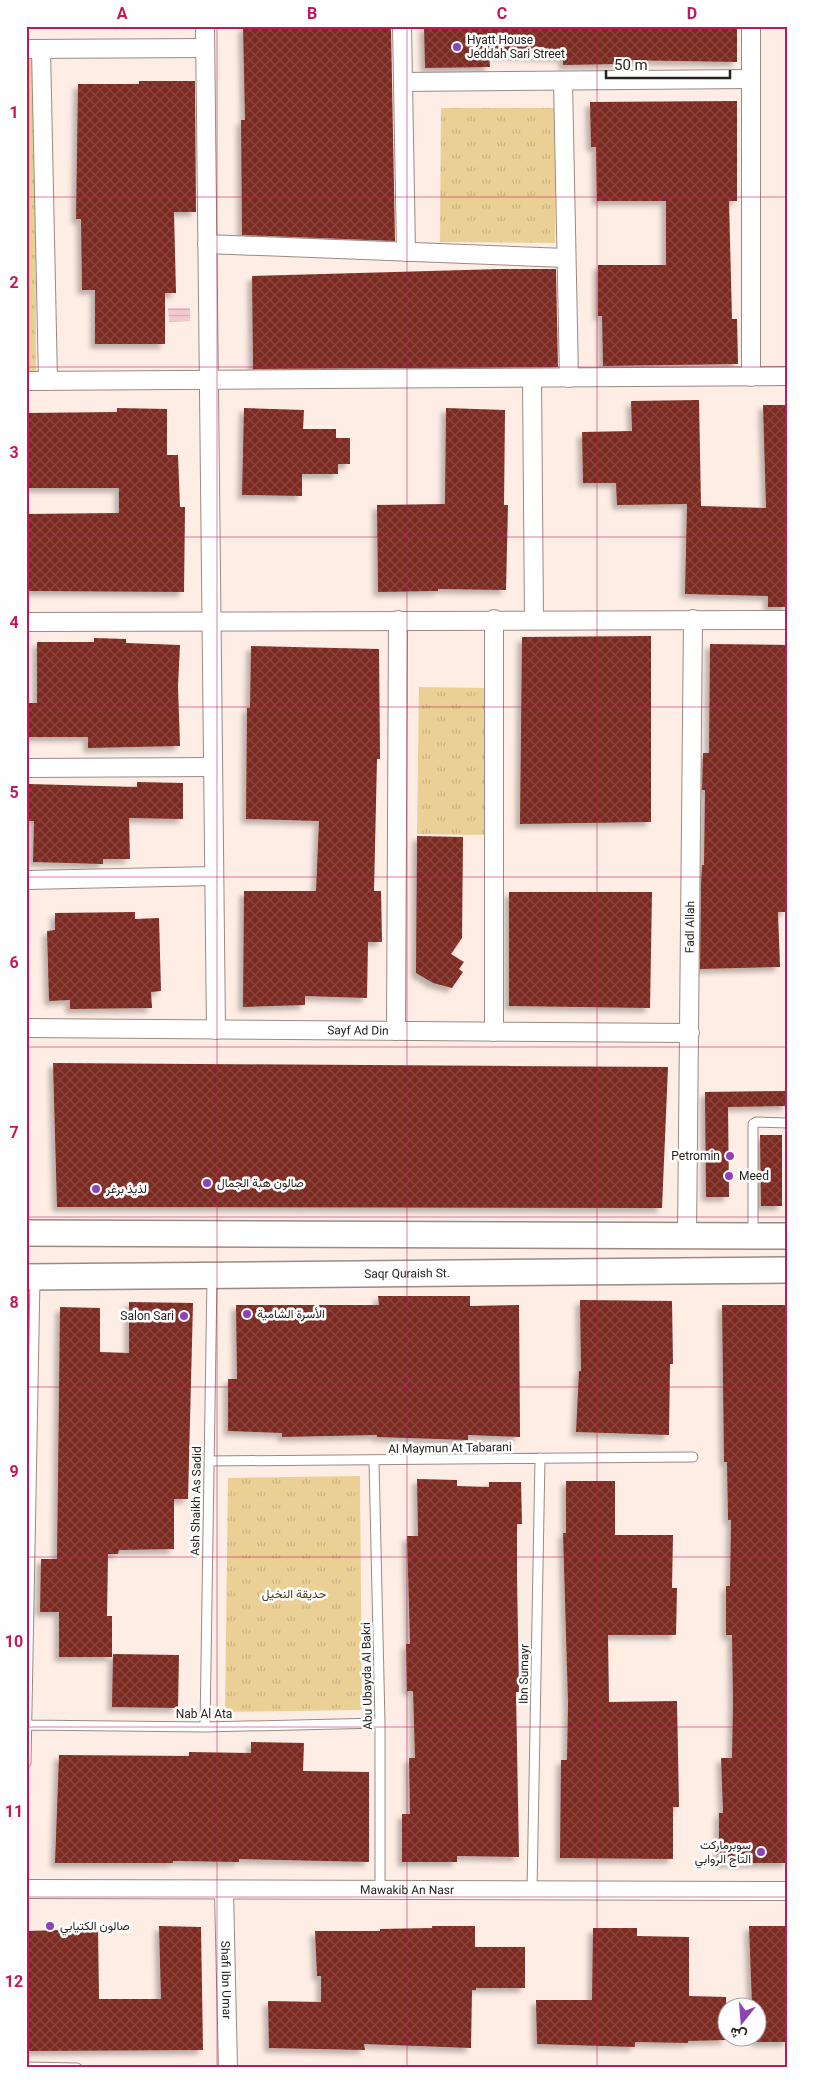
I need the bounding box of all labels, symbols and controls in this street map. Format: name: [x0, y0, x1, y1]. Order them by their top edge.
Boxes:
text: A: [117, 4, 128, 23]
text: B: [307, 4, 317, 23]
text: C: [497, 4, 507, 23]
text: D: [687, 4, 697, 23]
place label: Hyatt House Jeddah Sari Street: [467, 33, 565, 61]
marker: Hyatt House Jeddah Sari Street: [451, 41, 463, 53]
scale bar: [606, 48, 730, 80]
text: 50 m: [614, 56, 648, 74]
text: 1: [9, 103, 19, 122]
text: 2: [9, 273, 19, 292]
text: 3: [9, 443, 19, 462]
text: 4: [9, 613, 19, 632]
text: 5: [9, 783, 19, 802]
street label: Fadl Allah: [683, 901, 697, 953]
text: 6: [9, 953, 19, 972]
street label: Sayf Ad Din: [327, 1023, 389, 1038]
text: 7: [9, 1123, 19, 1142]
place label: Petromin: [671, 1149, 720, 1163]
marker: Petromin: [724, 1150, 736, 1162]
place label: Meed: [739, 1169, 769, 1183]
marker: Meed: [723, 1170, 735, 1182]
place label: صالون هبة الجمال: [217, 1176, 304, 1191]
marker: صالون هبة الجمال: [201, 1177, 213, 1189]
place label: لذيذ برغر: [105, 1182, 147, 1197]
marker: لذيذ برغر: [90, 1183, 102, 1195]
street label: Saqr Quraish St.: [364, 1266, 450, 1281]
text: 8: [9, 1293, 19, 1312]
place label: الأسرة الشامية: [257, 1307, 325, 1322]
marker: الأسرة الشامية: [241, 1308, 253, 1320]
place label: Salon Sari: [120, 1309, 174, 1323]
marker: Salon Sari: [178, 1310, 190, 1322]
street label: Al Maymun At Tabarani: [388, 1440, 512, 1456]
street label: Ash Shaikh As Sadid: [188, 1446, 204, 1556]
text: 9: [9, 1462, 19, 1481]
park label: حديقة النخيل: [262, 1587, 326, 1602]
street label: Abu Ubayda Al Bakri: [359, 1622, 375, 1730]
text: 10: [5, 1632, 23, 1651]
street label: Ibn Sumayr: [516, 1644, 532, 1704]
street label: Nab Al Ata: [176, 1707, 232, 1721]
text: 11: [5, 1802, 23, 1821]
place label: سوبرماركت التاج الروابي: [695, 1838, 751, 1869]
marker: سوبرماركت التاج الروابي: [755, 1846, 767, 1858]
street label: Mawakib An Nasr: [360, 1883, 454, 1897]
place label: صالون الكتيابي: [60, 1919, 130, 1936]
marker: صالون الكتيابي: [44, 1920, 56, 1932]
street label: Shafi Ibn Umar: [218, 1941, 234, 2019]
text: 12: [5, 1972, 23, 1991]
north arrow: [716, 1996, 766, 2046]
text: ش: [728, 2023, 749, 2045]

